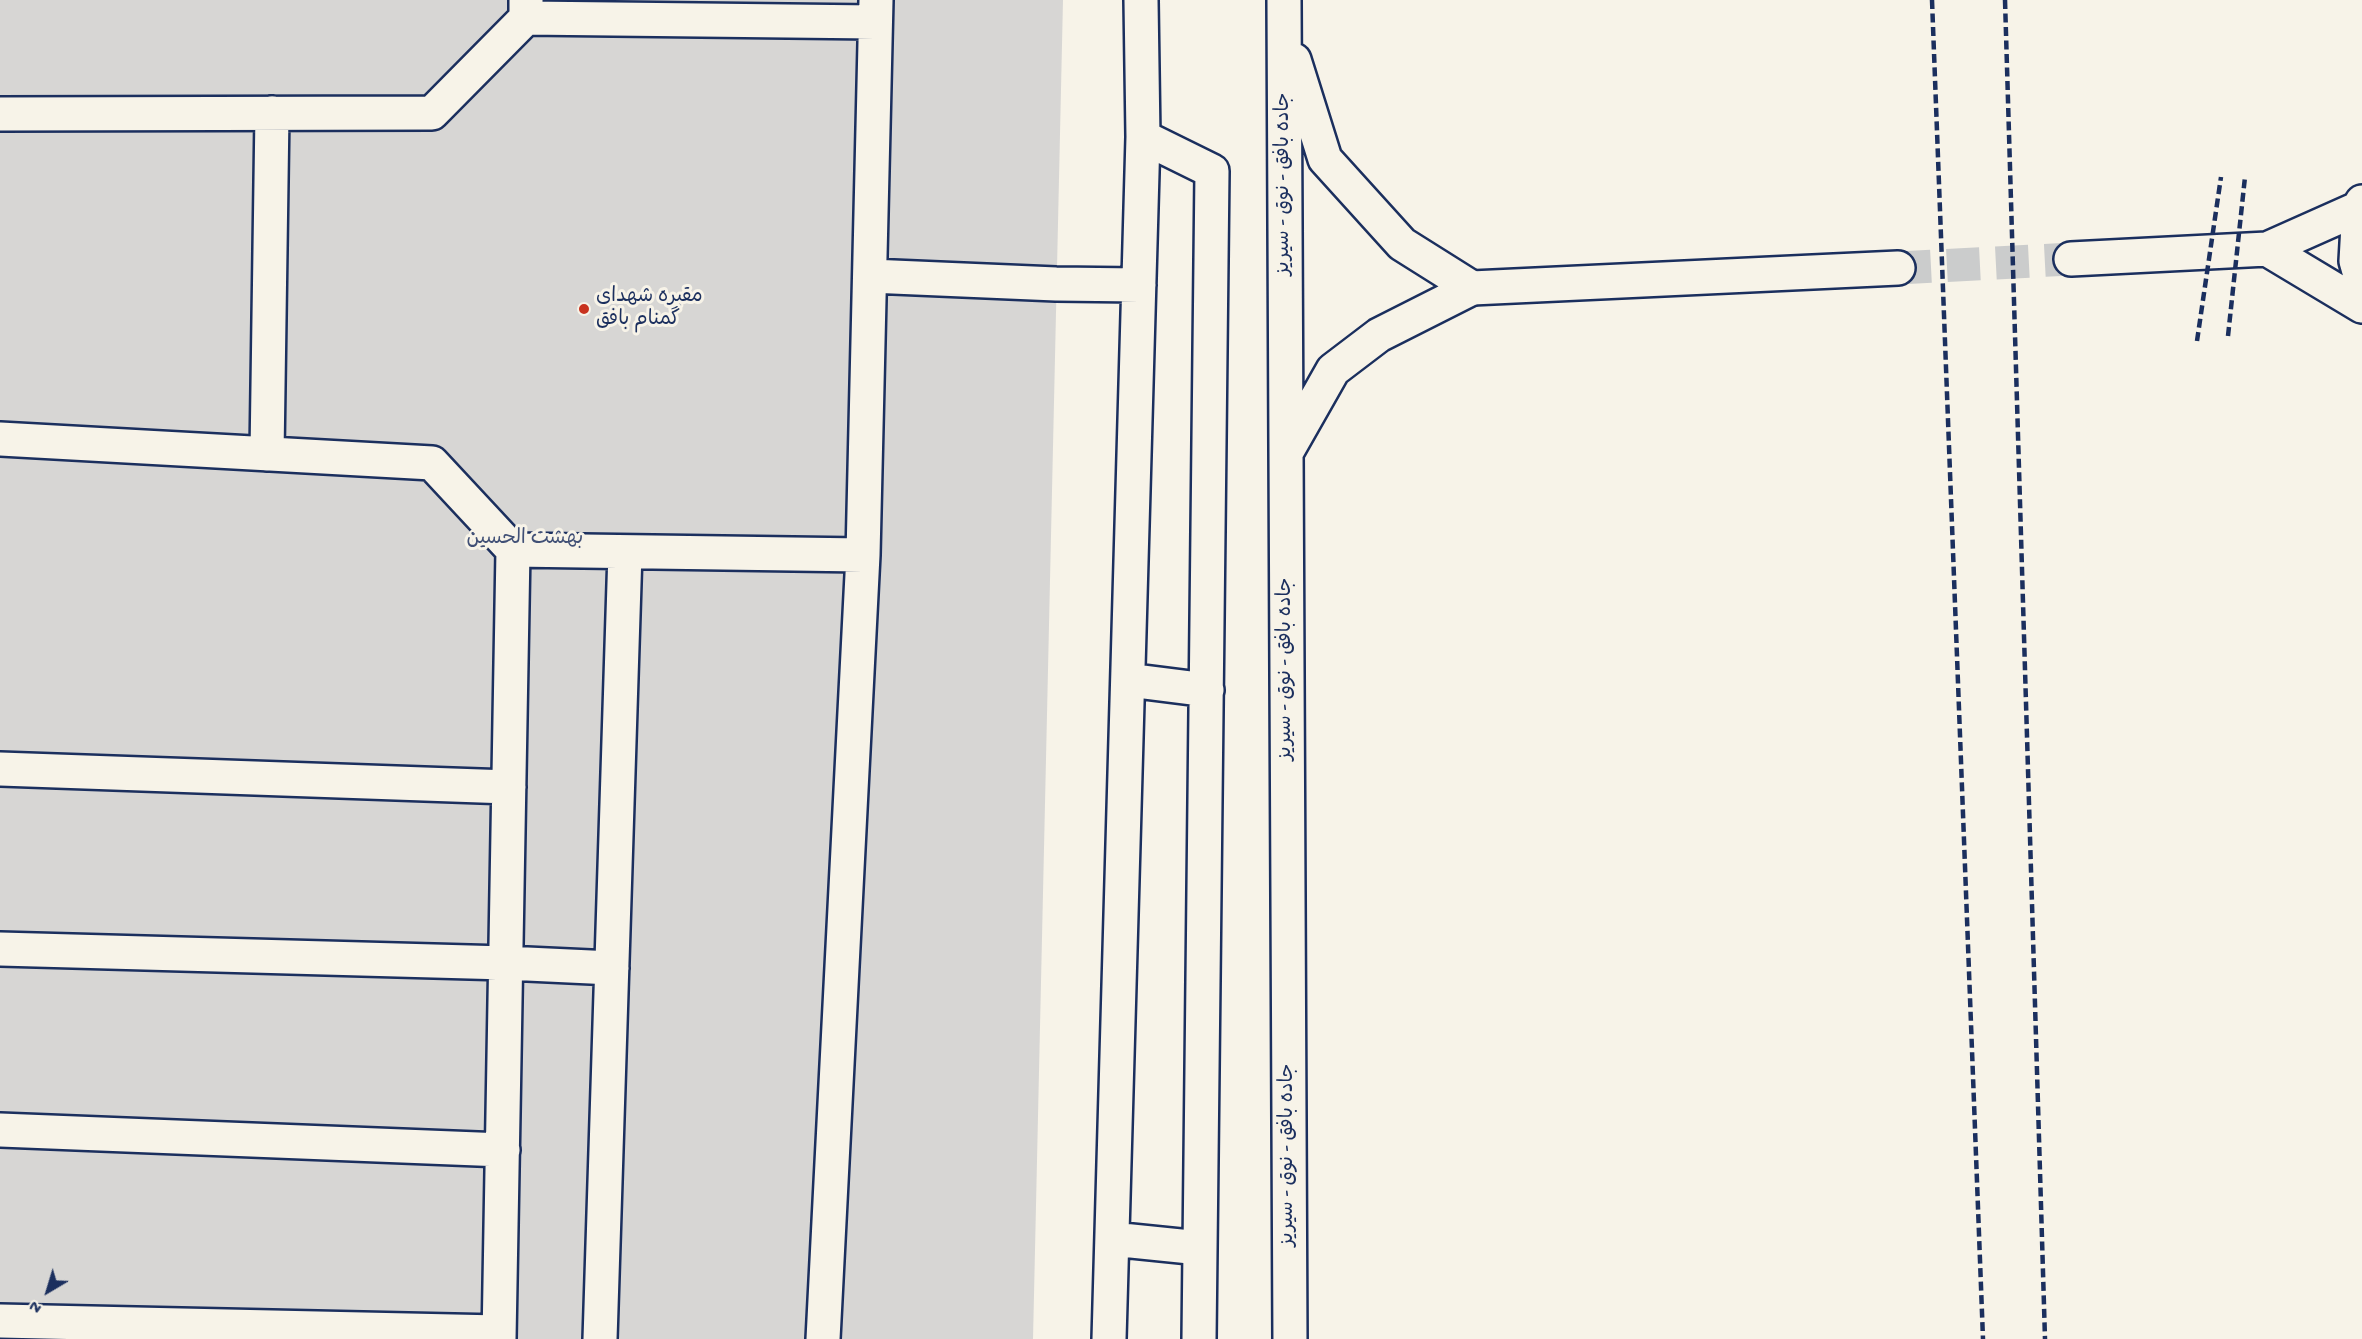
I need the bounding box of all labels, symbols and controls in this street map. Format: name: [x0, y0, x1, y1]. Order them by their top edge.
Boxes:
street label: جاده بافق - نوق - سیریز: [1273, 92, 1297, 276]
place label: مقبره شهدای گمنام بافق: [596, 286, 703, 333]
marker: مقبره شهدای گمنام بافق: [577, 302, 591, 316]
park label: بهشت الحسین: [467, 528, 583, 552]
street label: جاده بافق - نوق - سیریز: [1275, 577, 1299, 761]
street label: جاده بافق - نوق - سیریز: [1277, 1063, 1301, 1247]
north arrow: [18, 1261, 78, 1321]
text: N: [27, 1295, 47, 1316]

